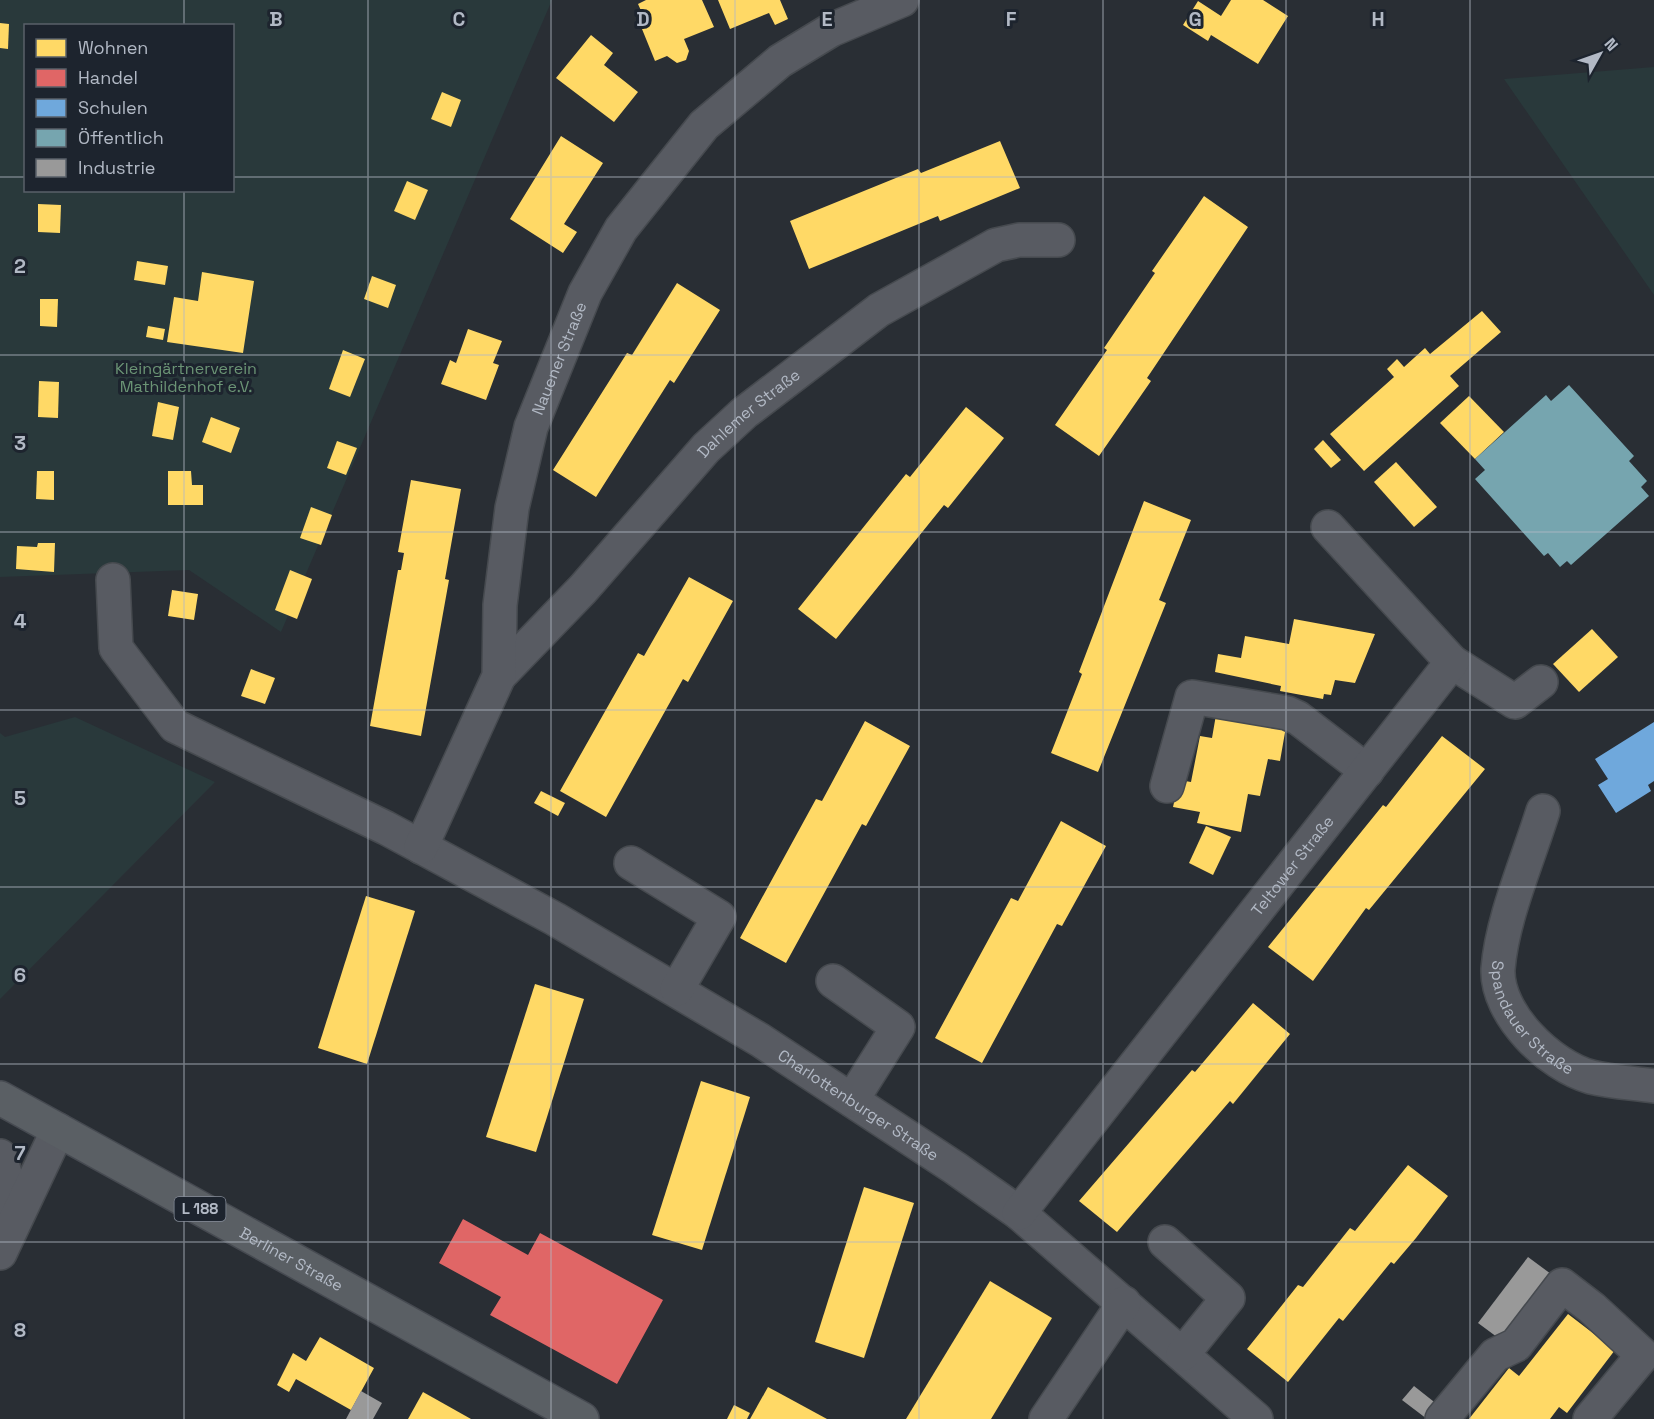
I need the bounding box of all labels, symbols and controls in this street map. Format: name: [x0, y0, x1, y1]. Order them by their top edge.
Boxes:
text: B: [269, 6, 283, 32]
text: C: [453, 6, 466, 32]
text: D: [636, 6, 650, 32]
text: E: [821, 6, 833, 32]
text: F: [1006, 6, 1017, 32]
text: G: [1188, 6, 1202, 32]
text: H: [1371, 6, 1385, 32]
legend: [24, 24, 234, 192]
north arrow: [1570, 24, 1630, 84]
text: N: [1600, 34, 1623, 56]
text: Wohnen: [78, 36, 148, 59]
text: Handel: [78, 66, 138, 89]
text: Schulen: [78, 96, 148, 119]
text: Öffentlich: [78, 126, 164, 149]
text: Industrie: [78, 156, 155, 179]
text: 2: [14, 253, 26, 279]
street label: Nauener Straße: [527, 299, 591, 418]
park label: Kleingärtnerverein Mathildenhof e.V.: [115, 358, 257, 397]
street label: Dahlemer Straße: [692, 364, 804, 462]
text: 3: [14, 430, 26, 456]
text: 4: [14, 608, 27, 634]
text: 5: [14, 785, 26, 811]
street label: Teltower Straße: [1247, 811, 1338, 920]
street label: Spandauer Straße: [1487, 960, 1577, 1079]
text: 6: [14, 962, 26, 988]
street label: Charlottenburger Straße: [774, 1045, 943, 1166]
text: 7: [14, 1140, 26, 1166]
road number: L 188: [174, 1197, 226, 1221]
street label: Berliner Straße: [236, 1222, 347, 1296]
text: 8: [14, 1317, 26, 1343]

